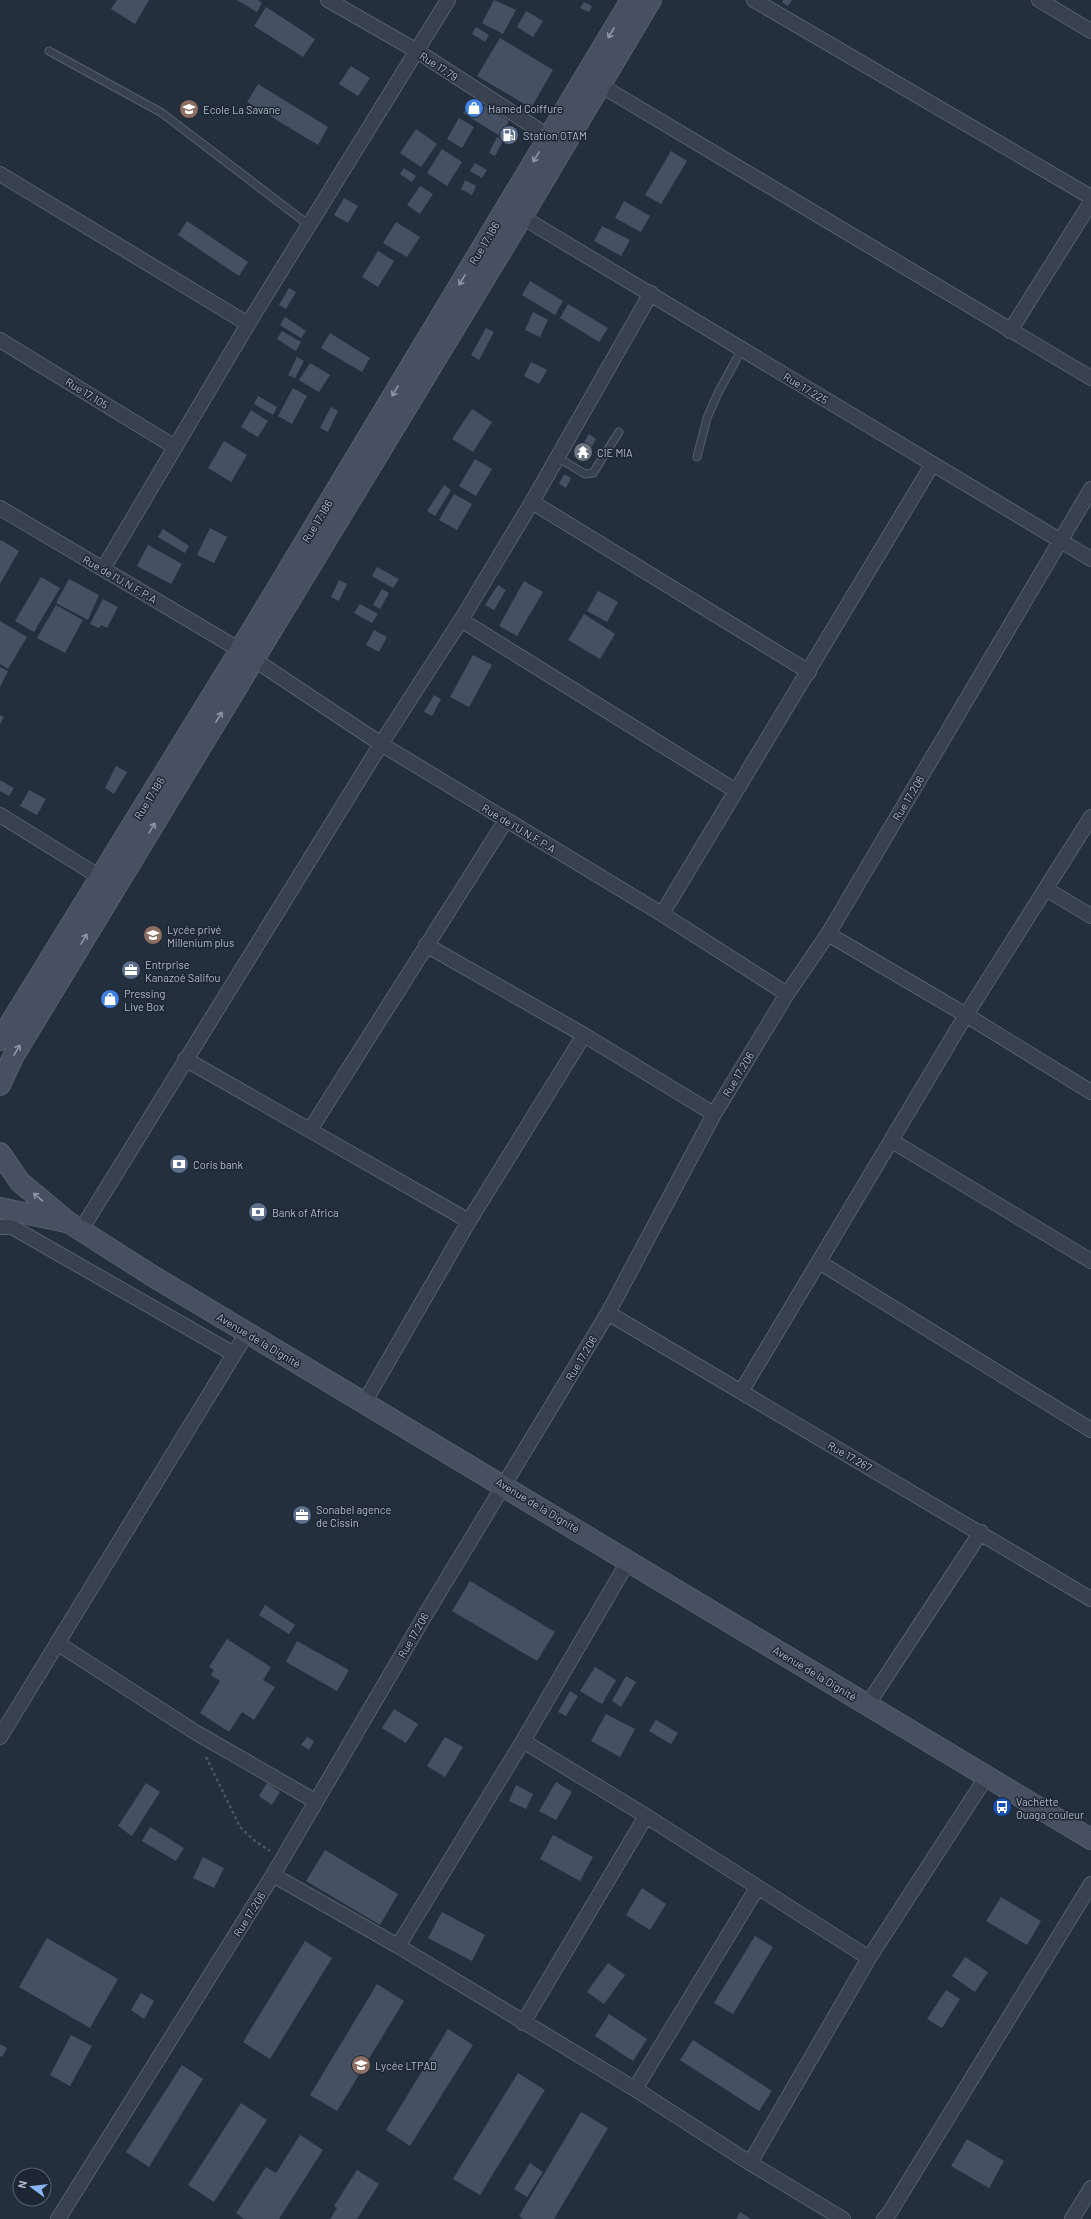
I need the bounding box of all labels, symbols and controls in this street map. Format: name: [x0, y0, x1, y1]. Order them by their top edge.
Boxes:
one-way arrow: [606, 27, 614, 39]
street label: Rue 17.79: [417, 49, 461, 83]
shop icon: Hamed Coiffure: [463, 97, 485, 119]
school or university icon: Ecole La Savane: [178, 98, 200, 120]
place label: Hamed Coiffure: [488, 102, 563, 115]
place label: Ecole La Savane: [203, 103, 281, 116]
fuel station icon: Station OTAM: [498, 124, 520, 146]
place label: Station OTAM: [523, 129, 587, 142]
one-way arrow: [532, 151, 540, 162]
street label: Rue 17.186: [466, 219, 502, 267]
one-way arrow: [457, 274, 465, 286]
street label: Rue 17.225: [781, 370, 831, 407]
street label: Rue 17.105: [63, 375, 111, 411]
one-way arrow: [391, 385, 399, 396]
temple icon: CIE MIA: [572, 441, 594, 463]
place label: CIE MIA: [597, 446, 633, 459]
street label: Rue 17.186: [299, 497, 335, 545]
street label: Rue de l'U.N.F.P.A: [81, 552, 160, 606]
one-way arrow: [216, 711, 224, 723]
street label: Rue 17.206: [890, 773, 927, 823]
street label: Rue 17.186: [131, 774, 167, 822]
street label: Rue de l'U.N.F.P.A: [480, 801, 558, 855]
one-way arrow: [148, 822, 156, 834]
place label: Lycée privé Millenium plus: [167, 923, 234, 949]
school or university icon: Lycée privé Millenium plus: [142, 924, 164, 946]
one-way arrow: [81, 933, 89, 945]
place label: Entrprise Kanazoé Salifou: [145, 958, 221, 984]
office icon: Entrprise Kanazoé Salifou: [120, 959, 142, 981]
place label: Pressing Live Box: [124, 987, 165, 1013]
shop icon: Pressing Live Box: [99, 988, 121, 1010]
one-way arrow: [13, 1044, 21, 1056]
street label: Rue 17.206: [720, 1049, 757, 1099]
bank icon: Coris bank: [168, 1153, 190, 1175]
place label: Coris bank: [193, 1158, 244, 1171]
one-way arrow: [33, 1193, 43, 1202]
bank icon: Bank of Africa: [247, 1201, 269, 1223]
place label: Bank of Africa: [272, 1206, 339, 1219]
street label: Avenue de la Dignité: [215, 1310, 303, 1370]
street label: Rue 17.206: [563, 1333, 600, 1383]
street label: Rue 17.267: [825, 1438, 875, 1474]
street label: Avenue de la Dignité: [494, 1475, 582, 1535]
place label: Sonabel agence de Cissin: [316, 1503, 391, 1529]
office icon: Sonabel agence de Cissin: [291, 1504, 313, 1526]
street label: Rue 17.206: [395, 1610, 431, 1660]
street label: Avenue de la Dignité: [771, 1643, 859, 1703]
place label: Vachette Ouaga couleur: [1016, 1795, 1084, 1821]
bus stop icon: Vachette Ouaga couleur: [991, 1796, 1013, 1818]
street label: Rue 17.206: [230, 1889, 268, 1939]
school or university icon: Lycée LTPAD: [350, 2054, 372, 2076]
place label: Lycée LTPAD: [375, 2059, 437, 2072]
north arrow: [12, 2167, 52, 2207]
text: N: [15, 2179, 29, 2190]

